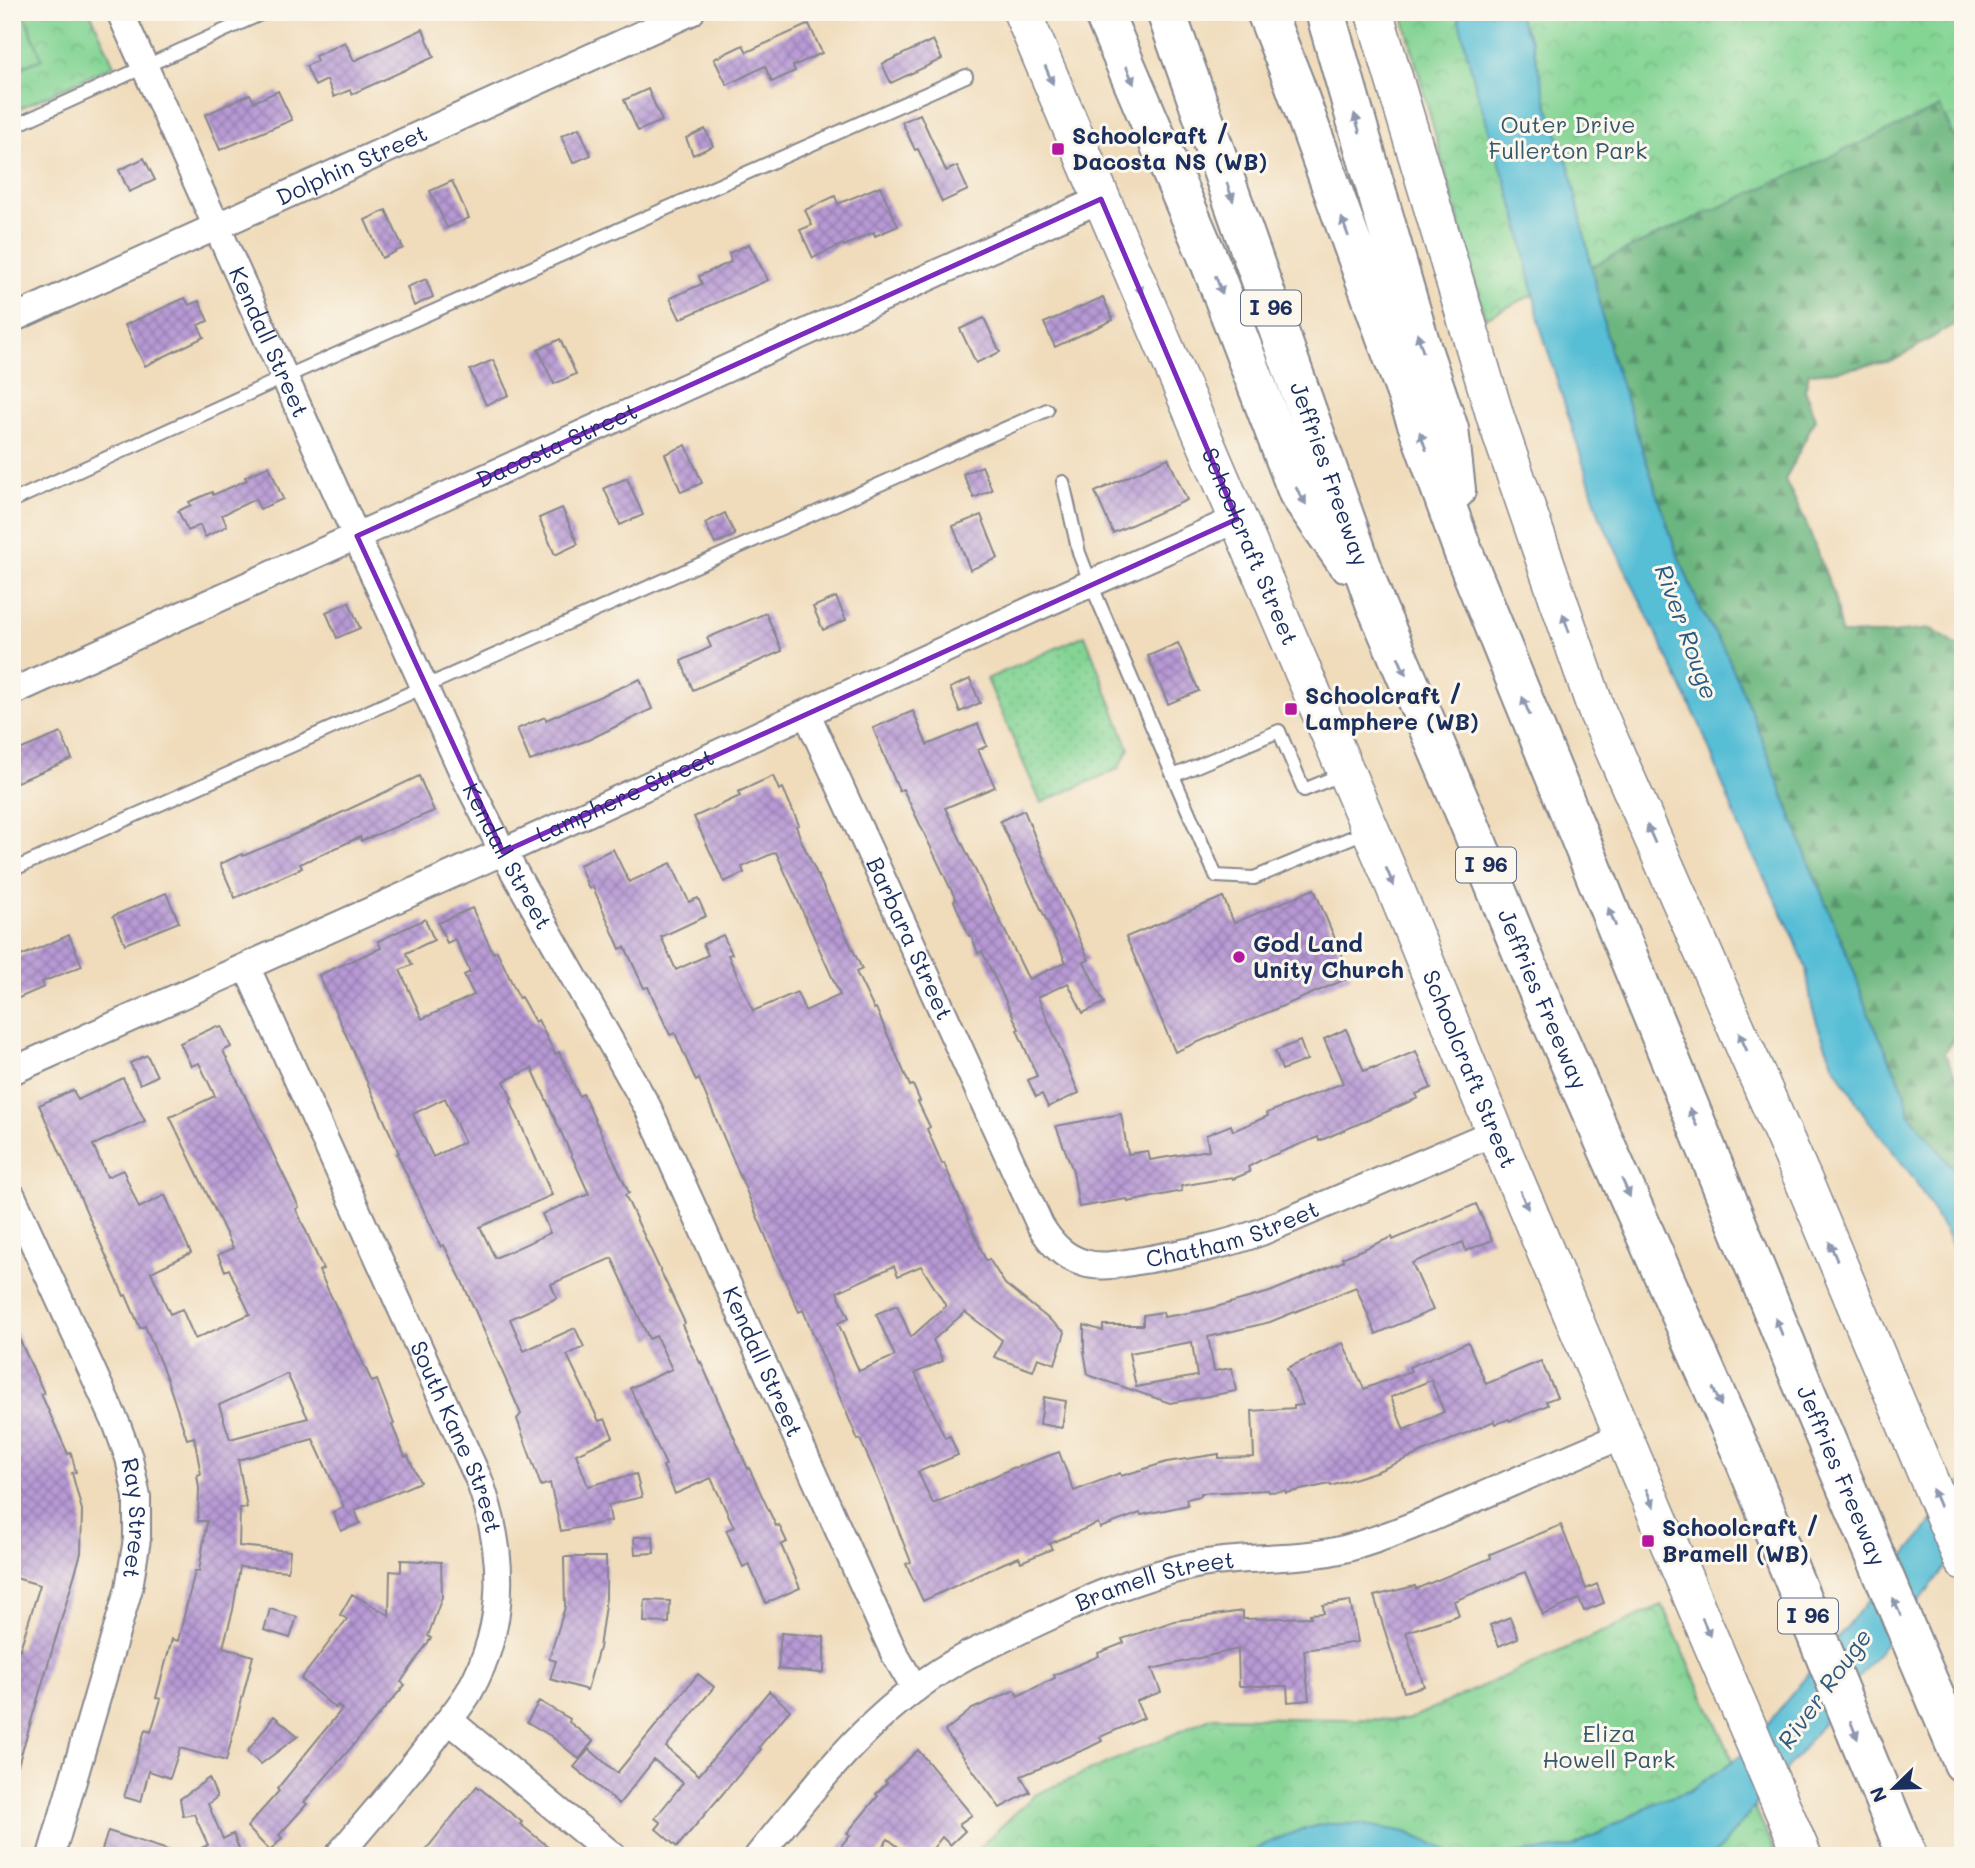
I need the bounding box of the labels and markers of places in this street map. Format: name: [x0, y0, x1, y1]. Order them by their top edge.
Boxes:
place label: Schoolcraft / Dacosta NS (WB): [1072, 120, 1267, 176]
marker: Schoolcraft / Dacosta NS (WB): [1050, 141, 1066, 157]
place label: Schoolcraft / Lamphere (WB): [1305, 680, 1479, 736]
marker: Schoolcraft / Lamphere (WB): [1283, 701, 1299, 717]
place label: God Land Unity Church: [1253, 928, 1404, 984]
marker: God Land Unity Church: [1231, 949, 1247, 965]
place label: Schoolcraft / Bramell (WB): [1662, 1512, 1819, 1568]
marker: Schoolcraft / Bramell (WB): [1640, 1533, 1656, 1549]

